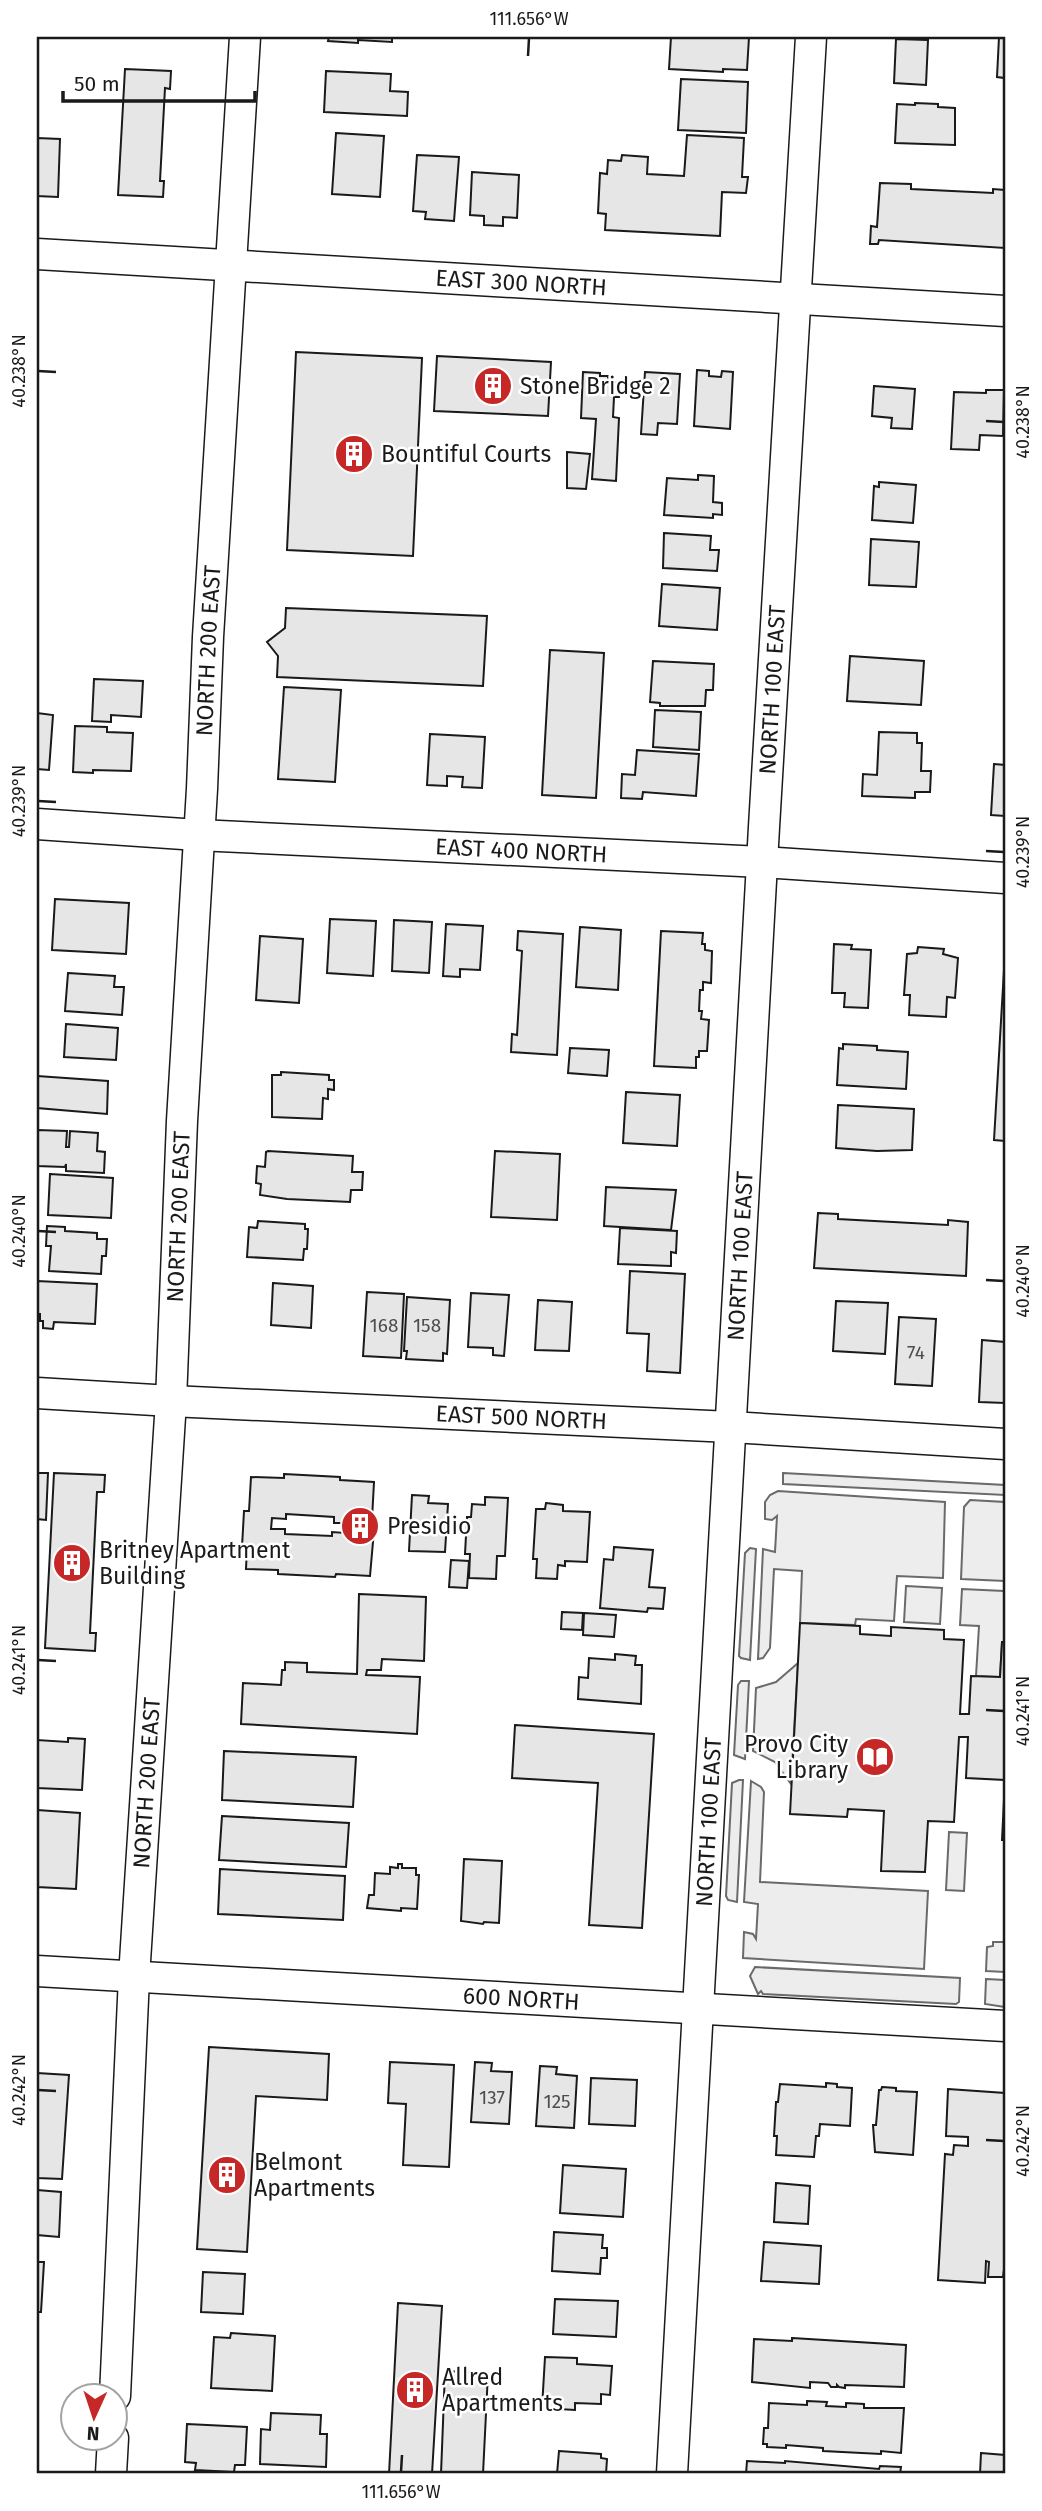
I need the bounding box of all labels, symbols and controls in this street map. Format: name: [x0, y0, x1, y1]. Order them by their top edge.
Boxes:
text: 111.656°W: [489, 8, 569, 30]
scale bar: [63, 60, 256, 104]
text: 50 m: [74, 71, 120, 97]
street label: EAST 300 NORTH: [435, 263, 608, 302]
text: 40.238°N: [8, 334, 30, 408]
building icon: Stone Bridge 2: [472, 365, 514, 407]
place label: Stone Bridge 2: [520, 372, 671, 400]
text: 40.238°N: [1012, 385, 1034, 459]
building icon: Bountiful Courts: [333, 433, 375, 475]
place label: Bountiful Courts: [381, 440, 551, 468]
street label: NORTH 200 EAST: [190, 564, 226, 737]
street label: NORTH 100 EAST: [753, 604, 791, 775]
text: 40.239°N: [8, 765, 30, 837]
text: 40.239°N: [1012, 816, 1034, 888]
street label: EAST 400 NORTH: [435, 832, 608, 869]
street label: NORTH 200 EAST: [161, 1130, 196, 1303]
street label: NORTH 100 EAST: [721, 1170, 759, 1342]
text: 40.240°N: [8, 1194, 30, 1268]
text: 40.240°N: [1012, 1244, 1034, 1318]
house number: 168: [370, 1314, 398, 1337]
house number: 158: [413, 1314, 441, 1337]
house number: 74: [907, 1341, 925, 1364]
street label: EAST 500 NORTH: [435, 1399, 608, 1435]
building icon: Presidio: [339, 1505, 381, 1547]
place label: Presidio: [387, 1512, 472, 1540]
place label: Britney Apartment Building: [99, 1536, 291, 1590]
building icon: Britney Apartment Building: [51, 1542, 93, 1584]
text: 40.241°N: [8, 1625, 30, 1695]
text: 40.241°N: [1012, 1676, 1034, 1746]
street label: NORTH 200 EAST: [127, 1696, 166, 1869]
place label: Provo City Library: [744, 1730, 849, 1784]
street label: NORTH 100 EAST: [690, 1736, 727, 1908]
library icon: Provo City Library: [854, 1736, 896, 1778]
street label: 600 NORTH: [462, 1981, 580, 2016]
text: 40.242°N: [8, 2054, 30, 2126]
house number: 137: [479, 2086, 505, 2109]
house number: 125: [543, 2090, 571, 2113]
text: 40.242°N: [1012, 2105, 1034, 2177]
place label: Belmont Apartments: [254, 2148, 375, 2202]
building icon: Belmont Apartments: [206, 2154, 248, 2196]
place label: Allred Apartments: [442, 2363, 563, 2417]
building icon: Allred Apartments: [394, 2369, 436, 2411]
north arrow: [60, 2382, 130, 2452]
text: N: [86, 2422, 100, 2445]
text: 111.656°W: [361, 2481, 441, 2503]

